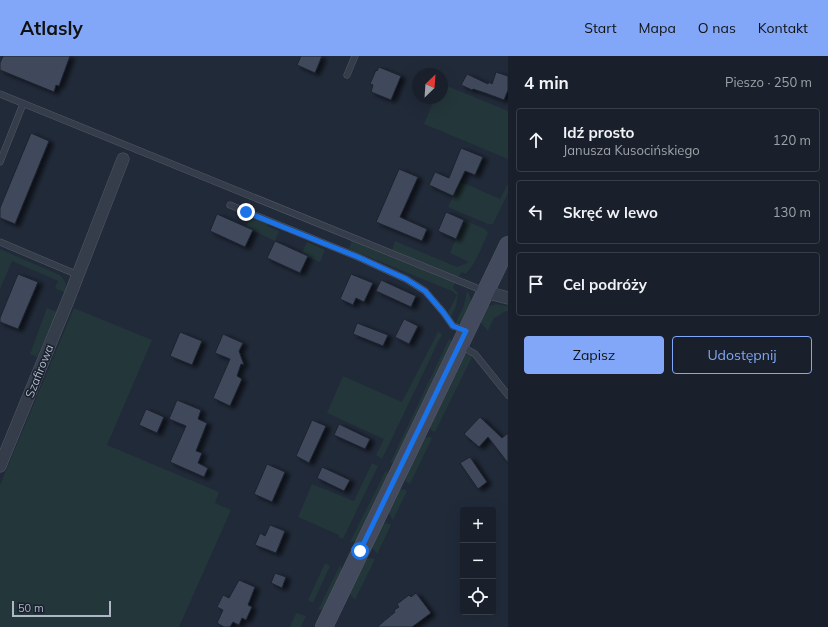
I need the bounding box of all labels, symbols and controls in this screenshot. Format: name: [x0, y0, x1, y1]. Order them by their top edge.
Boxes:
text: Atlasly: [20, 16, 83, 40]
text: Start: [584, 19, 617, 37]
text: Mapa: [639, 19, 676, 37]
text: O nas: [698, 19, 736, 37]
text: Kontakt: [758, 19, 808, 37]
north arrow: [412, 68, 448, 104]
text: 4 min: [524, 72, 569, 93]
text: Pieszo · 250 m: [725, 74, 812, 90]
text: Idź prosto: [563, 123, 634, 142]
icon: ahead: [525, 129, 547, 151]
text: 120 m: [773, 132, 811, 148]
text: Janusza Kusocińskiego: [563, 142, 700, 158]
icon: left: [525, 201, 547, 223]
route end: [237, 203, 255, 221]
text: Skręć w lewo: [563, 203, 658, 222]
text: 130 m: [773, 204, 811, 220]
icon: arrive: [525, 273, 547, 295]
text: Cel podróży: [563, 275, 647, 294]
button: Zapisz: [524, 336, 664, 374]
button: Udostępnij: [672, 336, 812, 374]
street label: Szafirowa: [22, 342, 56, 400]
map controls: [460, 507, 496, 615]
button: +: [460, 507, 496, 543]
route start: [351, 542, 369, 560]
button: −: [460, 543, 496, 579]
button: locate: [460, 579, 496, 615]
scale bar: [12, 599, 111, 618]
text: 50 m: [18, 601, 44, 615]

